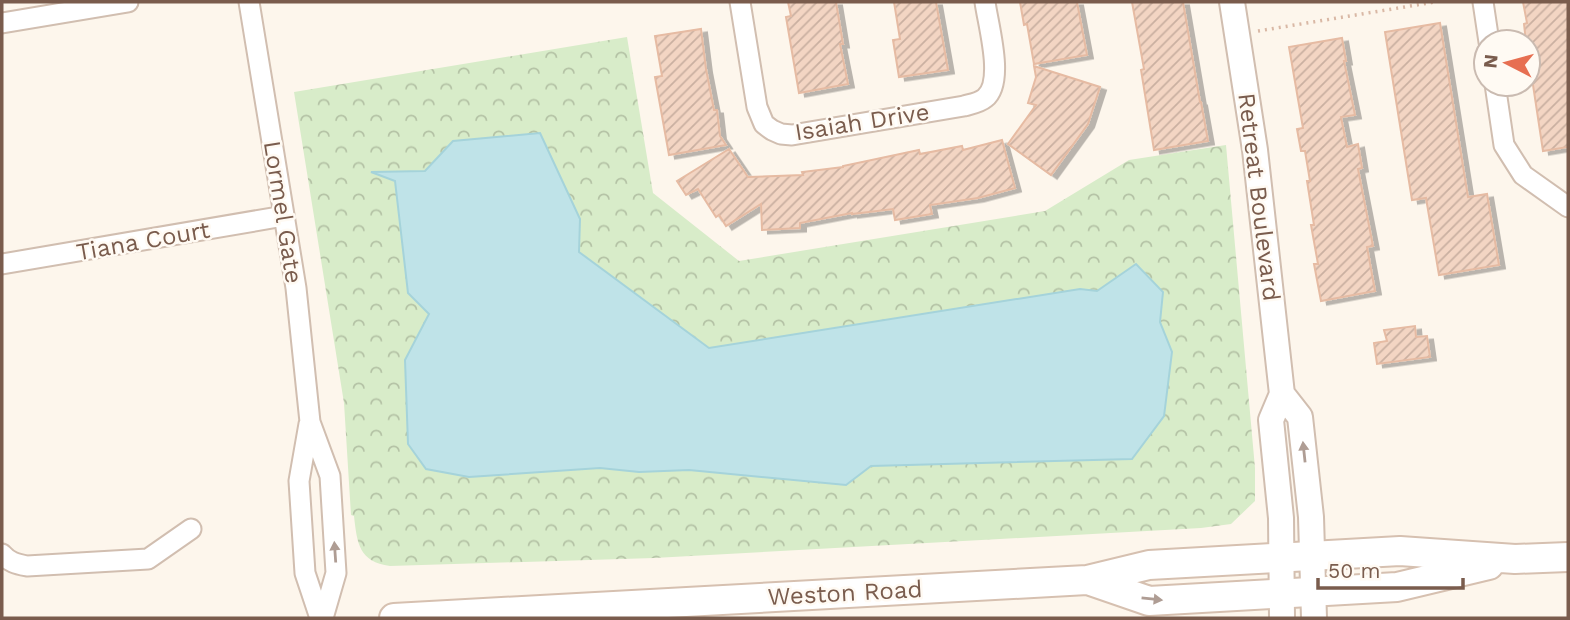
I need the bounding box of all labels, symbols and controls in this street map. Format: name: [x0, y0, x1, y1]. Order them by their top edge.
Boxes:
north arrow: [1472, 28, 1542, 98]
text: N: [1478, 53, 1503, 69]
street label: Retreat Boulevard: [1232, 91, 1286, 303]
street label: Isaiah Drive: [793, 98, 931, 146]
street label: Lormel Gate: [258, 139, 308, 285]
street label: Tiana Court: [74, 215, 212, 267]
one-way arrow: [1298, 441, 1309, 463]
one-way arrow: [329, 541, 340, 563]
scale bar: [1318, 546, 1463, 590]
text: 50 m: [1328, 558, 1380, 583]
street label: Weston Road: [767, 575, 923, 611]
one-way arrow: [1141, 594, 1163, 605]

